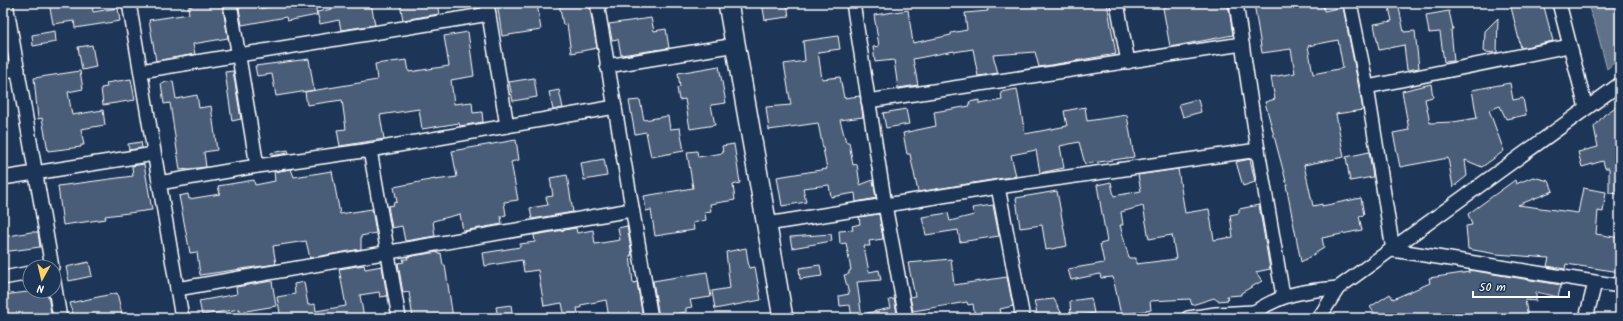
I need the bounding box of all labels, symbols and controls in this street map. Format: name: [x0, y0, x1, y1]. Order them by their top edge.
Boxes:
north arrow: [22, 259, 62, 299]
scale bar: [1473, 273, 1569, 299]
text: 50 m: [1479, 278, 1506, 297]
text: N: [36, 279, 45, 297]

